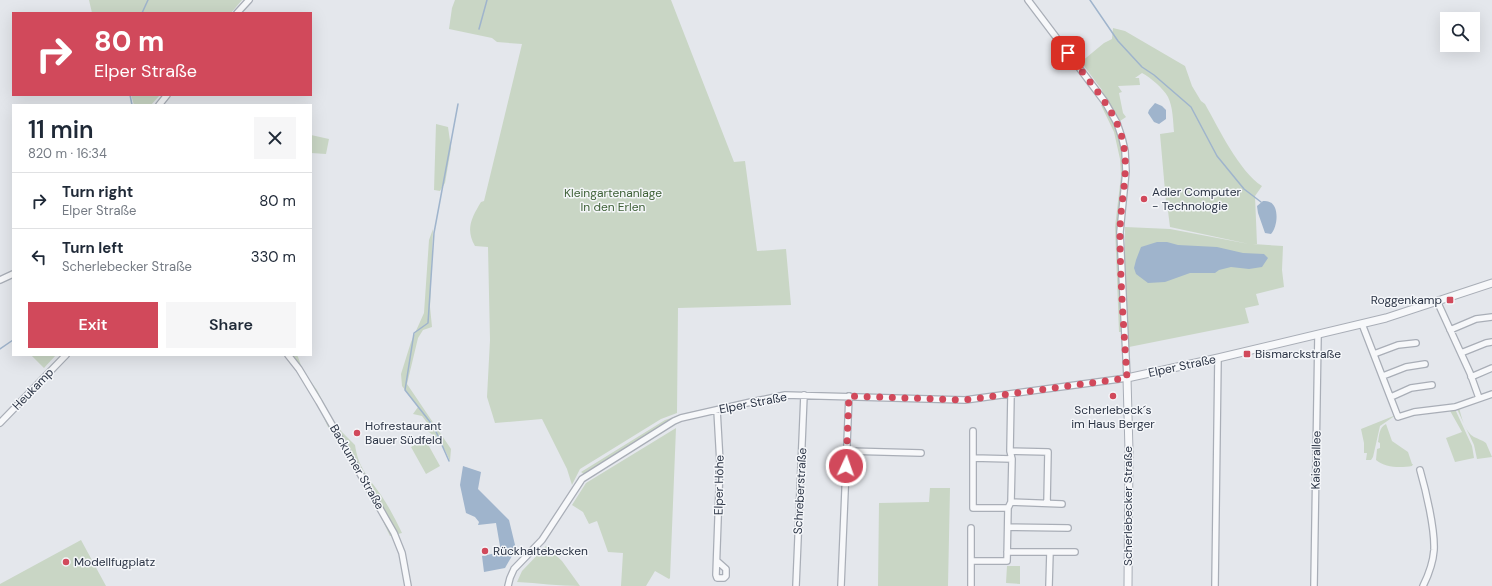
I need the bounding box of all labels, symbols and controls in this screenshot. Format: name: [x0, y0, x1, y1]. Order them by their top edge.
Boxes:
map controls: [1440, 12, 1480, 52]
button: search: [1440, 12, 1480, 52]
text: 80 m: [94, 23, 164, 60]
icon: right: [28, 28, 80, 80]
pin: [1051, 36, 1085, 70]
icon: arrive: [1057, 42, 1079, 64]
text: Elper Straße: [94, 59, 197, 83]
text: 11 min: [28, 114, 94, 145]
button: close: [254, 117, 296, 159]
text: 820 m · 16:34: [28, 145, 107, 162]
text: Turn right: [62, 182, 133, 202]
place label: Adler Computer - Technologie: [1152, 184, 1241, 214]
park label: Kleingartenanlage In den Erlen: [564, 185, 662, 215]
icon: right: [28, 190, 50, 212]
text: 80 m: [259, 191, 296, 211]
marker: Adler Computer - Technologie: [1139, 194, 1149, 204]
text: Elper Straße: [62, 202, 136, 219]
text: Turn left: [62, 238, 123, 258]
icon: left: [28, 246, 50, 268]
text: 330 m: [251, 247, 296, 267]
text: Scherlebecker Straße: [62, 258, 192, 275]
place label: Roggenkamp: [1371, 292, 1442, 308]
marker: Roggenkamp: [1445, 295, 1455, 305]
button: Exit: [28, 302, 158, 348]
button: Share: [166, 302, 296, 348]
place label: Bismarckstraße: [1255, 346, 1341, 362]
marker: Bismarckstraße: [1242, 349, 1252, 359]
street label: Elper Straße: [1147, 351, 1217, 381]
street label: Heukamp: [9, 365, 57, 413]
street label: Elper Straße: [718, 389, 788, 417]
marker: Scherlebeck´s im Haus Berger: [1108, 391, 1118, 401]
place label: Scherlebeck´s im Haus Berger: [1071, 402, 1155, 432]
place label: Hofrestaurant Bauer Südfeld: [365, 418, 442, 448]
street label: Backumer Straße: [326, 421, 388, 513]
marker: Hofrestaurant Bauer Südfeld: [352, 428, 362, 438]
street label: Kaiserallee: [1307, 430, 1325, 490]
position arrow: [825, 445, 867, 487]
street label: Scherlebecker Straße: [1120, 446, 1136, 566]
street label: Schreberstraße: [790, 447, 810, 535]
street label: Elper Höhe: [710, 454, 728, 515]
place label: Rückhaltebecken: [493, 543, 588, 559]
marker: Rückhaltebecken: [480, 546, 490, 556]
place label: Modellfugplatz: [74, 554, 155, 570]
marker: Modellfugplatz: [61, 557, 71, 567]

